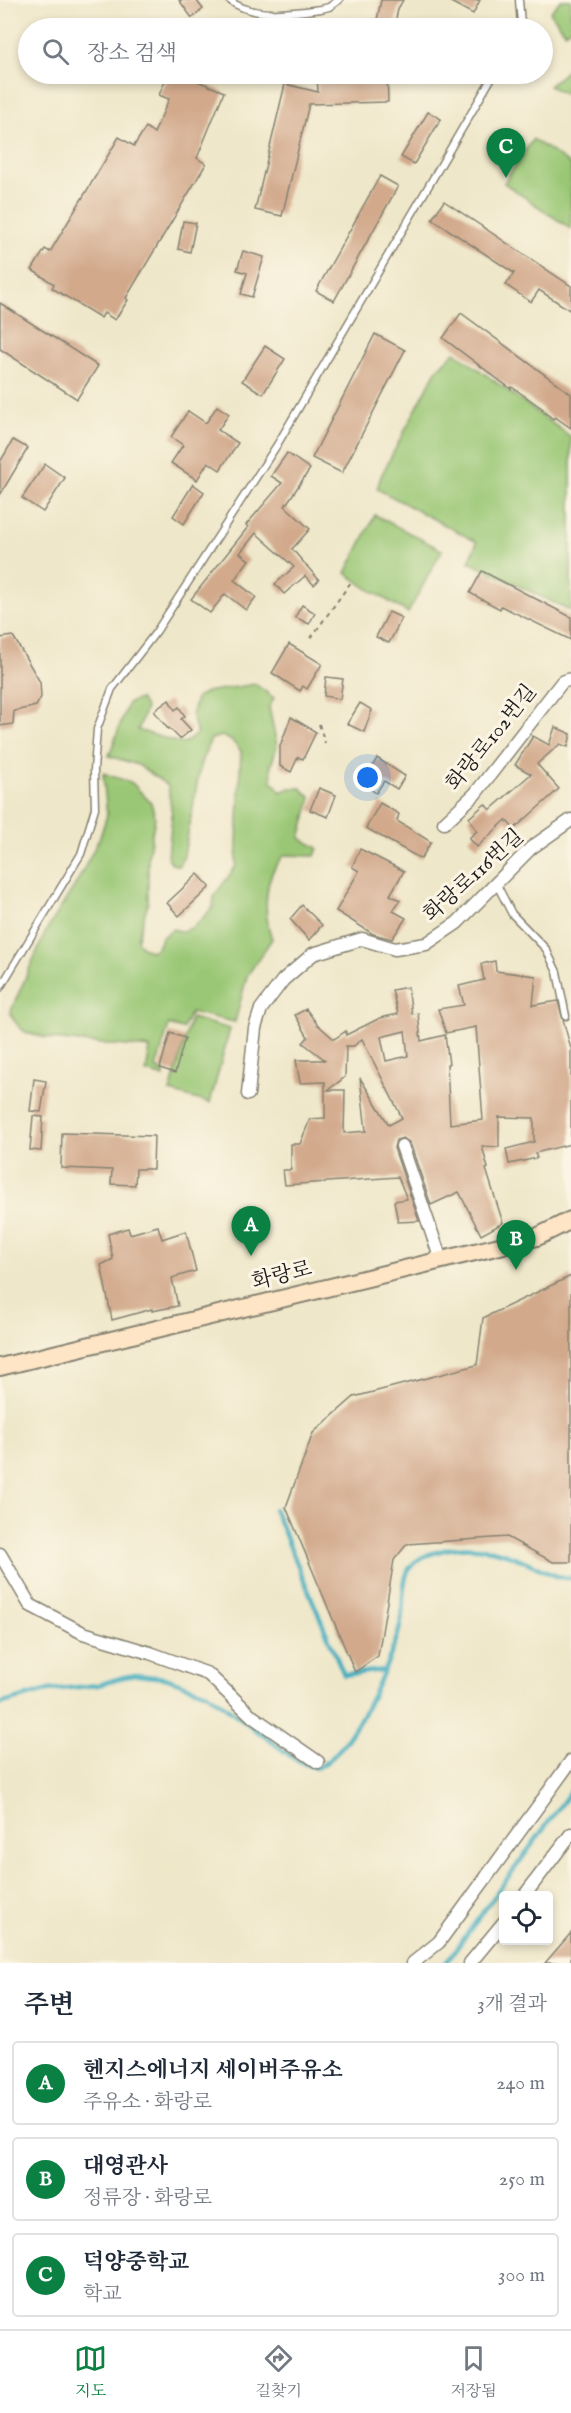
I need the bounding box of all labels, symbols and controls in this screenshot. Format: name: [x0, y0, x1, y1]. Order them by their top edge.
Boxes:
search box: [18, 18, 553, 84]
icon: search: [39, 35, 72, 68]
text: 장소 검색: [87, 40, 177, 68]
pin: C: [486, 128, 526, 178]
street label: 화랑로102번길: [441, 679, 543, 797]
your location: [353, 763, 382, 792]
street label: 화랑로116번길: [418, 824, 530, 928]
pin: A: [232, 1206, 270, 1256]
pin: B: [496, 1220, 536, 1270]
street label: 화랑로: [249, 1256, 315, 1296]
map controls: [499, 1891, 553, 1945]
button: locate: [499, 1891, 553, 1945]
text: 주변: [24, 1989, 74, 2022]
text: 3개 결과: [477, 1992, 547, 2017]
text: 헨지스에너지 세이버주유소: [83, 2057, 343, 2085]
text: A: [39, 2071, 52, 2096]
text: 240 m: [496, 2071, 545, 2096]
text: 주유소 · 화랑로: [83, 2090, 212, 2115]
text: 대영관사: [83, 2153, 168, 2181]
text: B: [39, 2167, 52, 2192]
text: 250 m: [499, 2167, 545, 2192]
text: 정류장 · 화랑로: [83, 2186, 212, 2211]
text: 덕양중학교: [83, 2249, 189, 2277]
text: C: [38, 2263, 53, 2288]
text: 300 m: [498, 2263, 545, 2288]
text: 학교: [83, 2282, 122, 2307]
tab: 지도: [74, 2342, 107, 2402]
tab: 길찾기: [256, 2342, 302, 2402]
tab: 저장됨: [450, 2342, 497, 2402]

